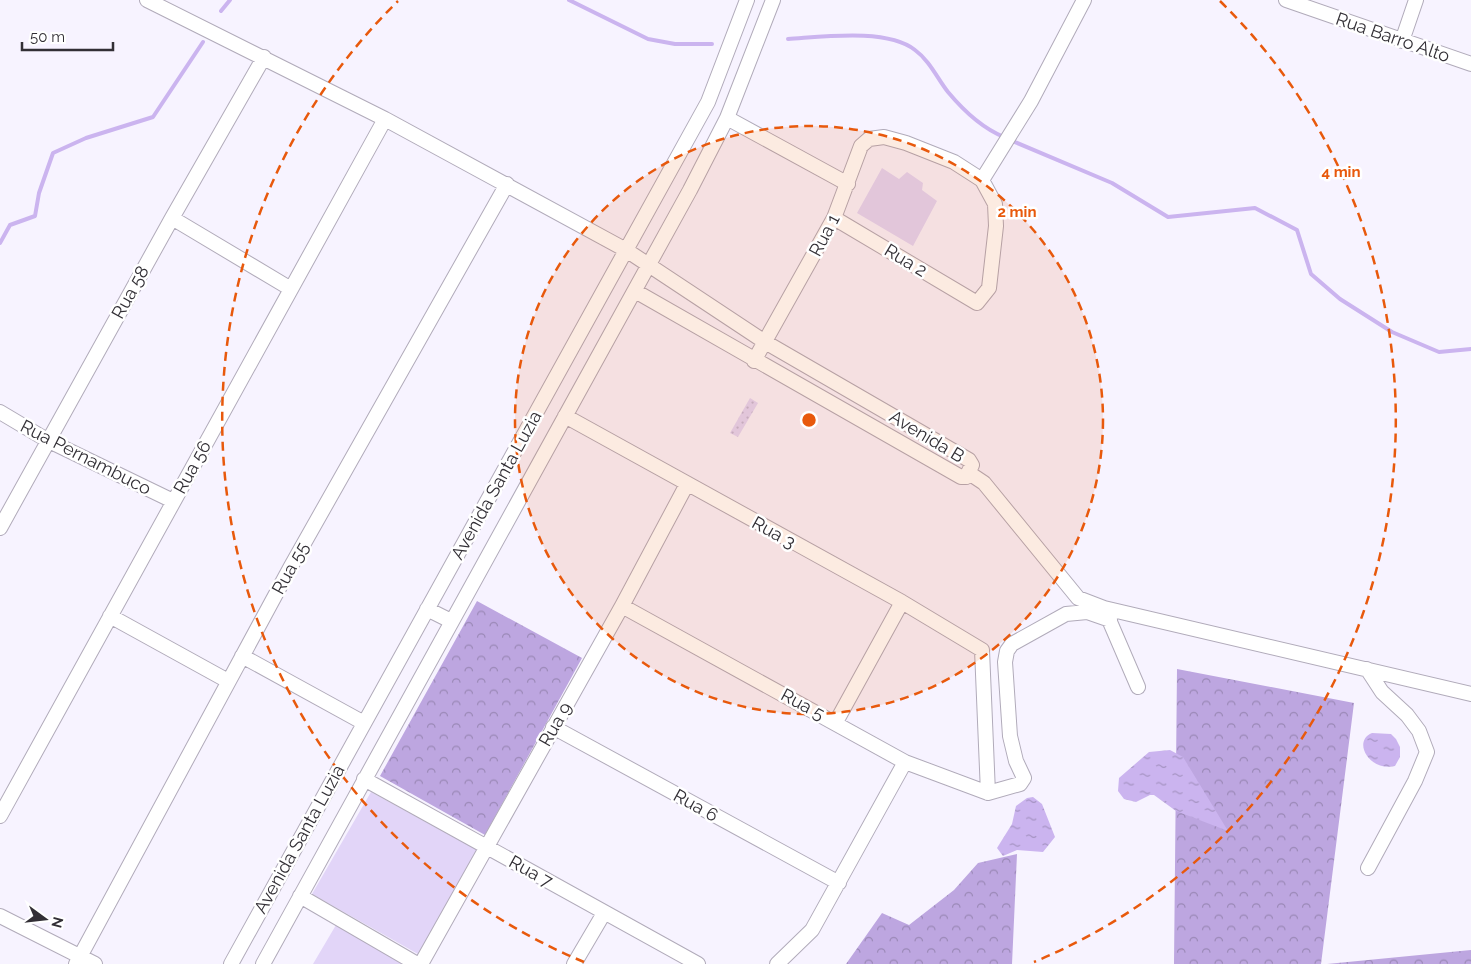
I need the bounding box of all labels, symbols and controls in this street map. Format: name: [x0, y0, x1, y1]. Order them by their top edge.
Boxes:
street label: Rua Barro Alto: [1333, 8, 1453, 66]
scale bar: [22, 20, 114, 52]
text: 50 m: [30, 28, 65, 46]
text: 4 min: [1321, 163, 1361, 181]
text: 2 min: [998, 203, 1036, 221]
street label: Rua 1: [804, 210, 844, 260]
street label: Rua 2: [881, 239, 931, 281]
street label: Rua 58: [107, 262, 153, 322]
street label: Avenida B: [886, 406, 968, 466]
street label: Avenida Santa Luzia: [446, 407, 546, 563]
centre of rings: [800, 411, 818, 429]
street label: Rua Pernambuco: [17, 415, 155, 499]
street label: Rua 56: [169, 437, 215, 497]
street label: Rua 3: [749, 512, 799, 552]
street label: Rua 55: [267, 538, 313, 598]
street label: Rua 5: [778, 684, 829, 724]
street label: Rua 9: [534, 698, 576, 750]
street label: Avenida Santa Luzia: [249, 761, 349, 917]
street label: Rua 6: [670, 784, 722, 826]
street label: Rua 7: [506, 851, 557, 892]
north arrow: [20, 894, 70, 944]
text: N: [48, 915, 67, 930]

